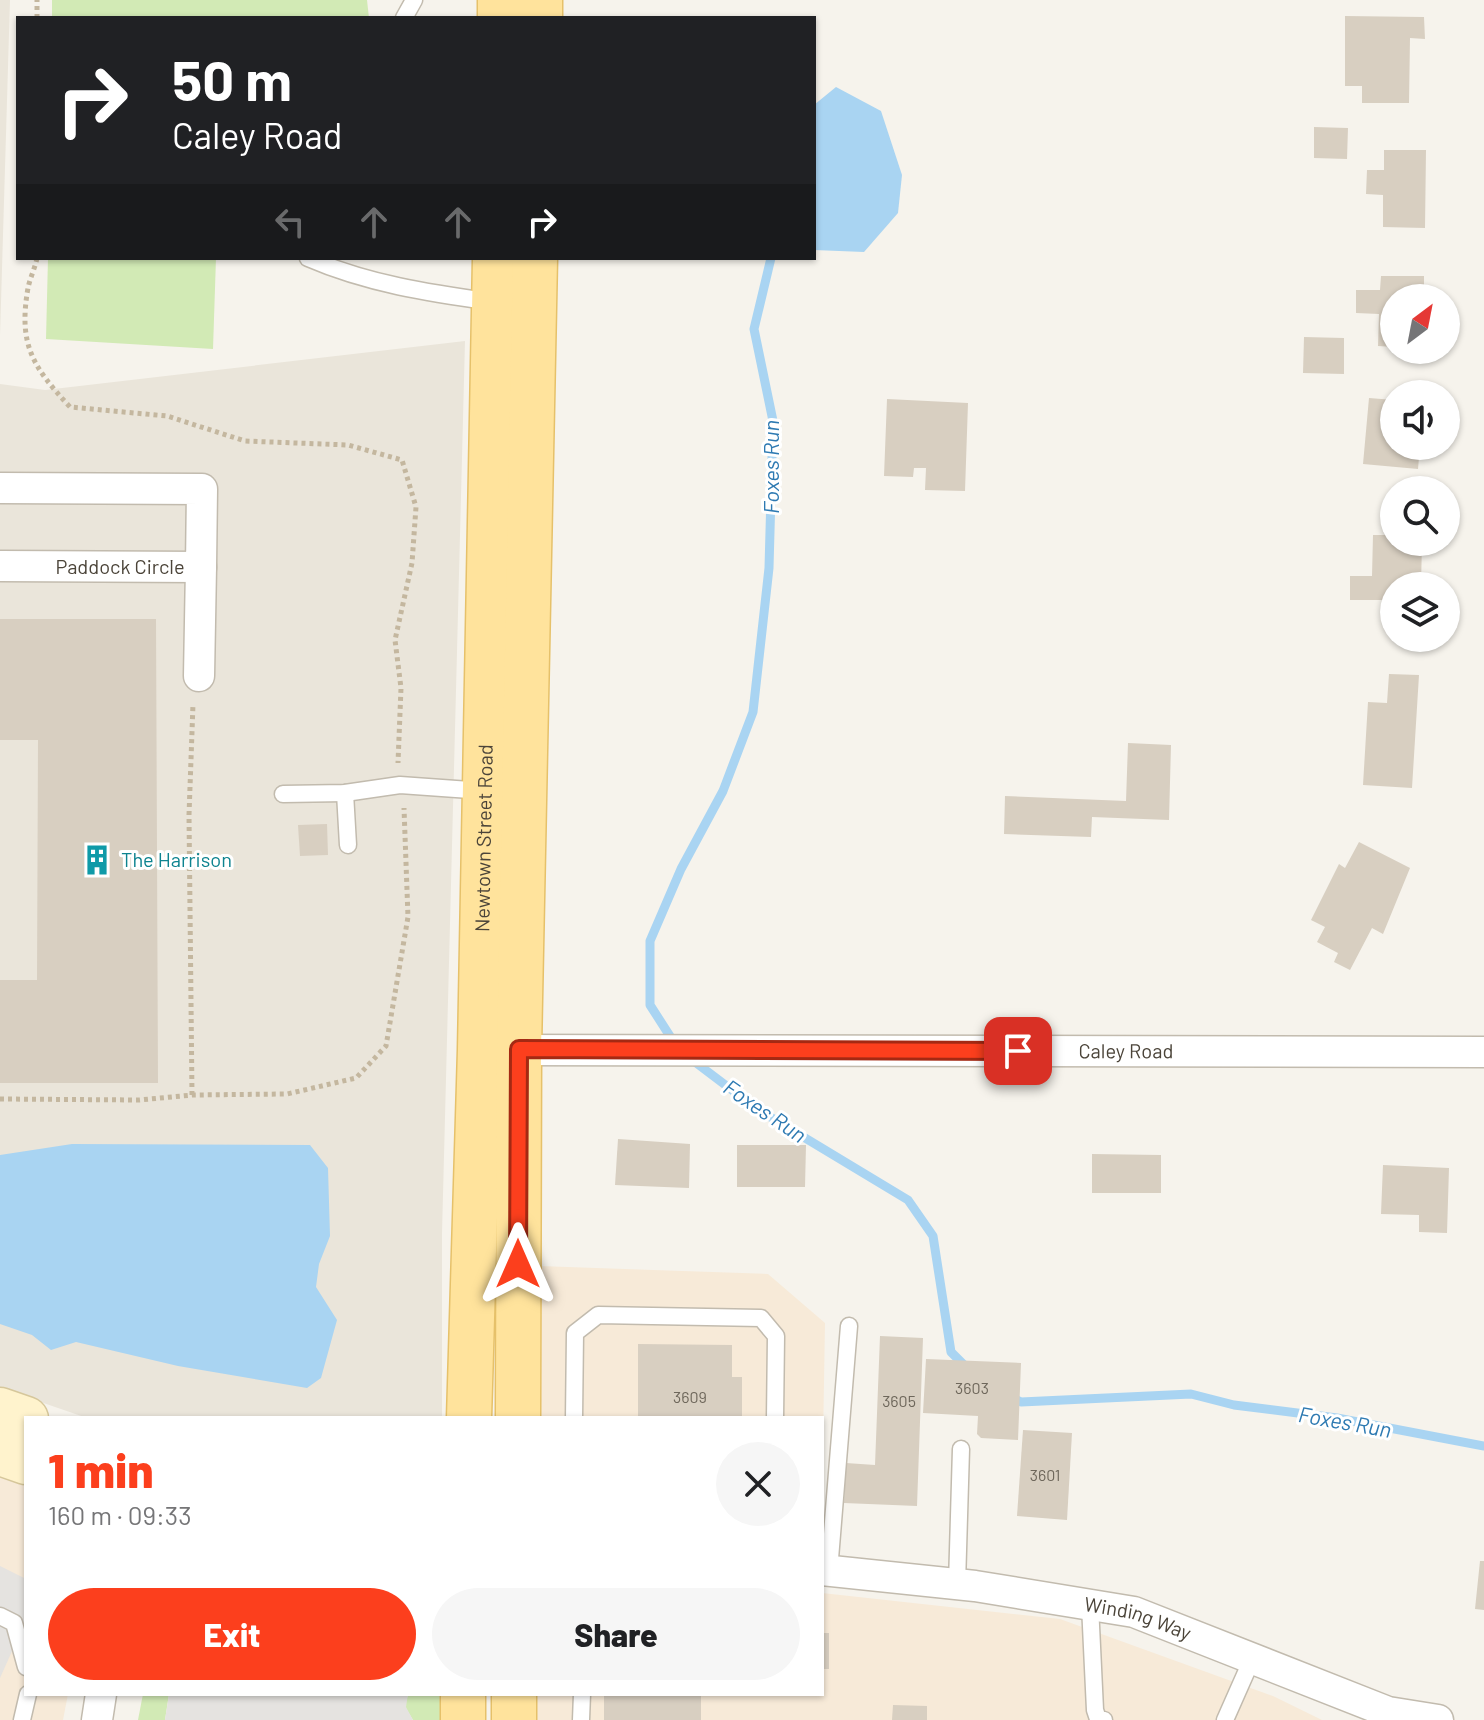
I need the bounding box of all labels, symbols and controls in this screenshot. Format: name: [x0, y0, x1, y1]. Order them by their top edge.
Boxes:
text: 50 m: [172, 45, 292, 112]
icon: right: [40, 48, 144, 152]
text: Caley Road: [172, 113, 342, 156]
icon: left: [268, 200, 312, 244]
icon: ahead: [352, 200, 396, 244]
icon: ahead: [436, 200, 480, 244]
icon: right: [520, 200, 564, 244]
north arrow: [1380, 284, 1460, 364]
map controls: [1380, 284, 1460, 652]
button: sound: [1380, 380, 1460, 460]
water label: Foxes Run: [757, 420, 783, 514]
button: search: [1380, 476, 1460, 556]
street label: Paddock Circle: [55, 554, 185, 578]
button: layers: [1380, 572, 1460, 652]
street label: Newtown Street Road: [469, 744, 497, 932]
building icon: The Harrison: [80, 843, 114, 877]
place label: The Harrison: [121, 847, 232, 871]
pin: [984, 1017, 1052, 1085]
icon: arrive: [996, 1029, 1040, 1073]
street label: Caley Road: [1079, 1038, 1173, 1062]
water label: Foxes Run: [719, 1073, 812, 1147]
position arrow: [476, 1222, 560, 1306]
house number: 3603: [955, 1378, 989, 1397]
house number: 3609: [673, 1387, 707, 1406]
house number: 3605: [882, 1391, 916, 1410]
water label: Foxes Run: [1297, 1400, 1394, 1442]
text: 1 min: [48, 1440, 154, 1498]
button: close: [716, 1442, 800, 1526]
house number: 3601: [1030, 1465, 1060, 1484]
text: 160 m · 09:33: [48, 1499, 192, 1530]
button: Exit: [48, 1588, 416, 1680]
button: Share: [432, 1588, 800, 1680]
street label: Winding Way: [1083, 1591, 1195, 1644]

